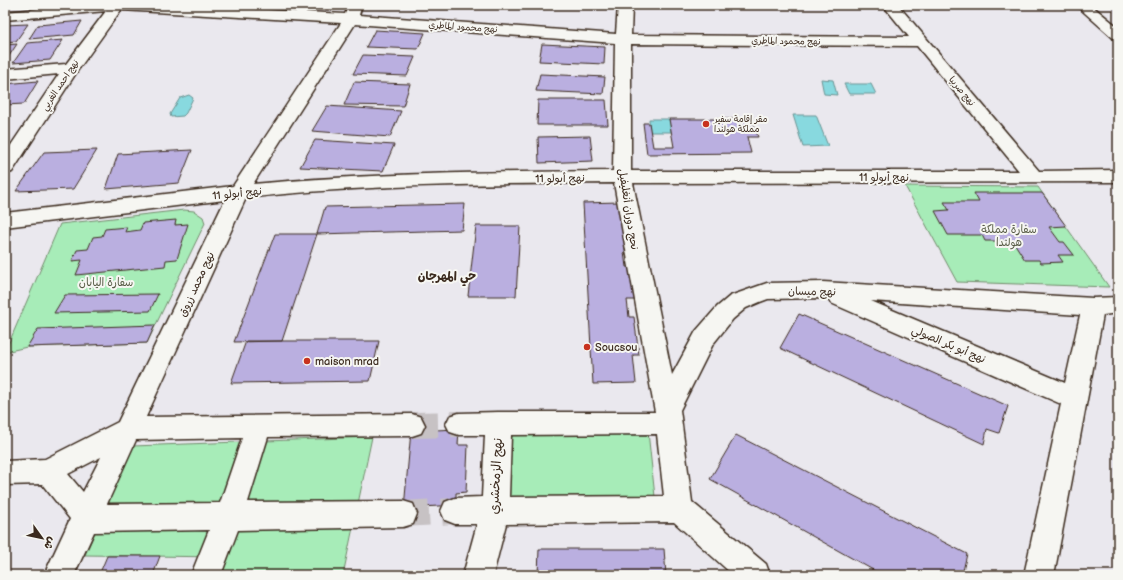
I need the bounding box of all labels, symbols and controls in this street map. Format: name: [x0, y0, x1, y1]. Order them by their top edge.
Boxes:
street label: نهج محمود الماطري: [428, 20, 498, 36]
street label: نهج محمود الماطري: [751, 35, 821, 49]
street label: نهج احمد الغربي: [39, 58, 84, 114]
street label: نهج صربيا: [946, 74, 977, 109]
place label: مقر إقامة سفير مملكة هولندا: [713, 114, 768, 135]
marker: مقر إقامة سفير مملكة هولندا: [701, 119, 711, 129]
street label: نحج دوران أنغليفيل: [615, 167, 641, 251]
street label: نهج أبولو 11: [859, 171, 909, 185]
street label: نهج أبولو 11: [535, 172, 585, 186]
street label: نهج أبولو 11: [212, 184, 263, 204]
park label: سفارة مملكة هولندا: [981, 223, 1037, 250]
street label: نهج محمد زروق: [176, 250, 218, 319]
district label: حي المهرجان: [418, 269, 476, 287]
park label: سفارة اليابان: [79, 276, 133, 290]
street label: نهج ميسان: [788, 285, 836, 299]
street label: نهج أبو بكر الصولي: [908, 323, 988, 370]
place label: Soucsou: [595, 341, 637, 354]
marker: Soucsou: [582, 342, 592, 352]
place label: maison mrad: [315, 355, 379, 368]
marker: maison mrad: [302, 356, 312, 366]
street label: نهج الزمخشري: [486, 437, 507, 515]
north arrow: [22, 518, 62, 558]
text: ش: [41, 535, 59, 552]

